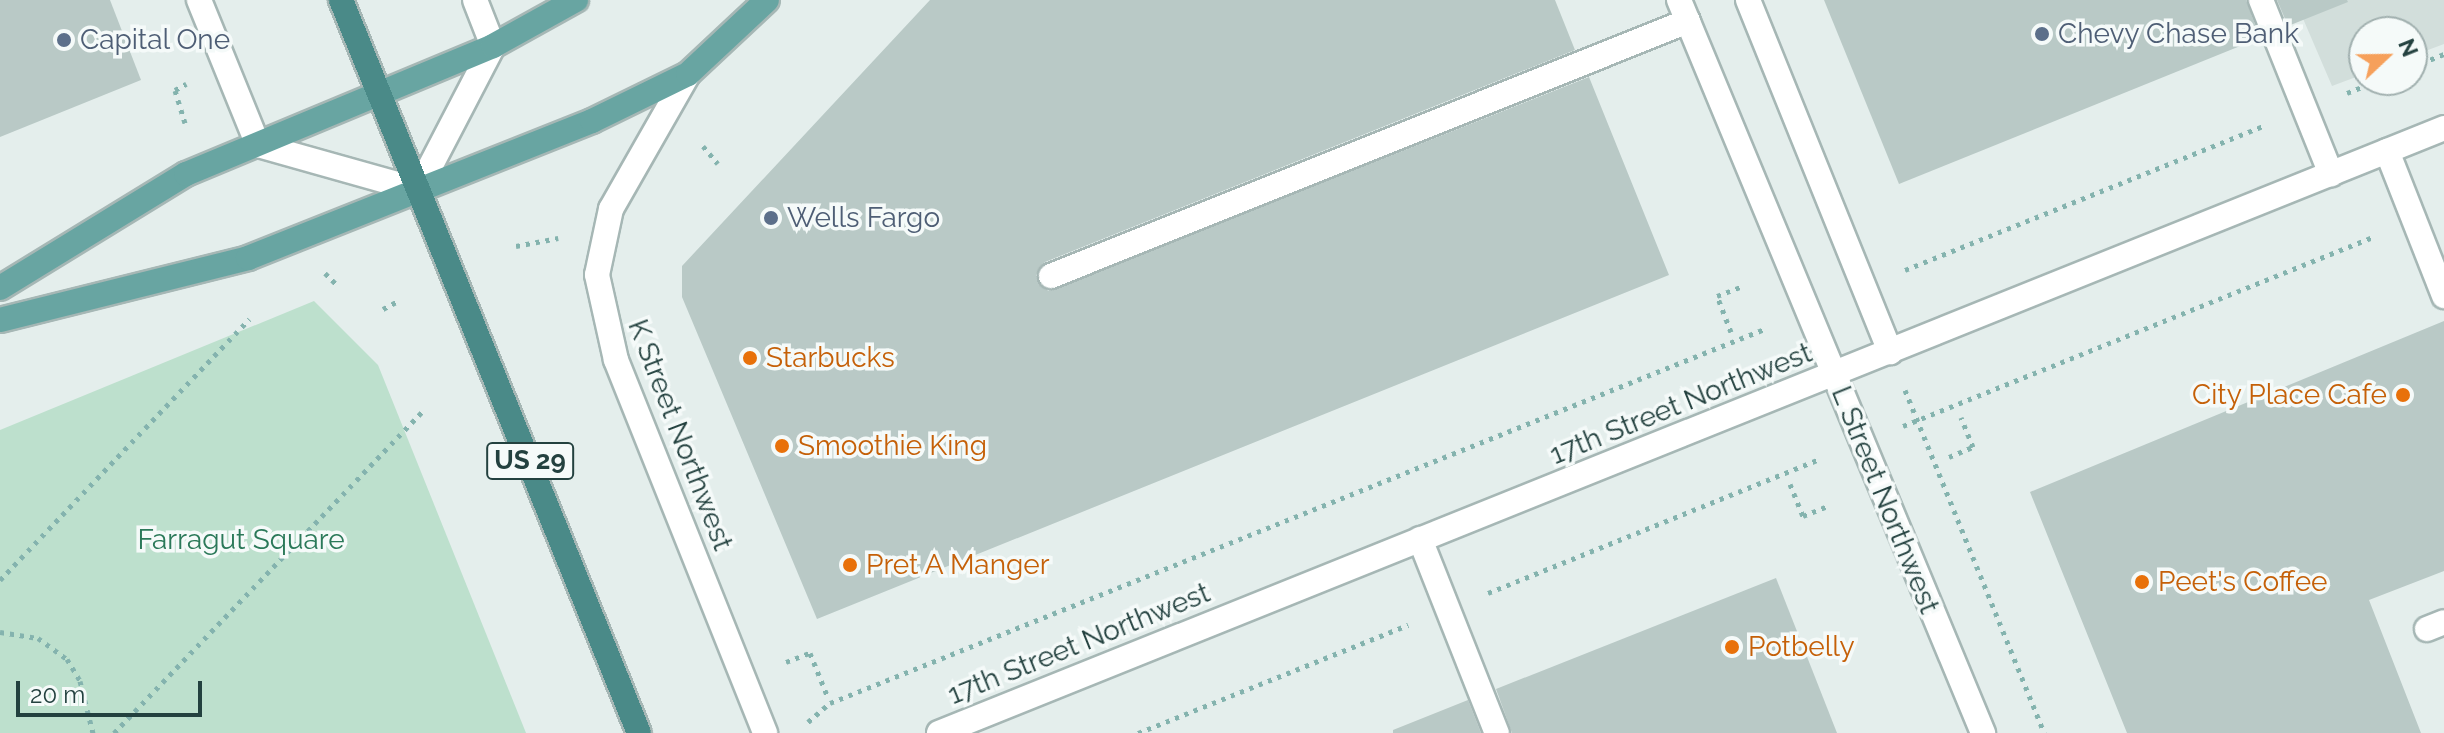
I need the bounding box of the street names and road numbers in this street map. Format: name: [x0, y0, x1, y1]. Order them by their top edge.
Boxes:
street label: K Street Northwest: [620, 315, 740, 555]
street label: 17th Street Northwest: [1545, 336, 1817, 472]
street label: L Street Northwest: [1824, 381, 1946, 619]
road number: US 29: [486, 439, 574, 483]
street label: 17th Street Northwest: [943, 576, 1215, 712]

